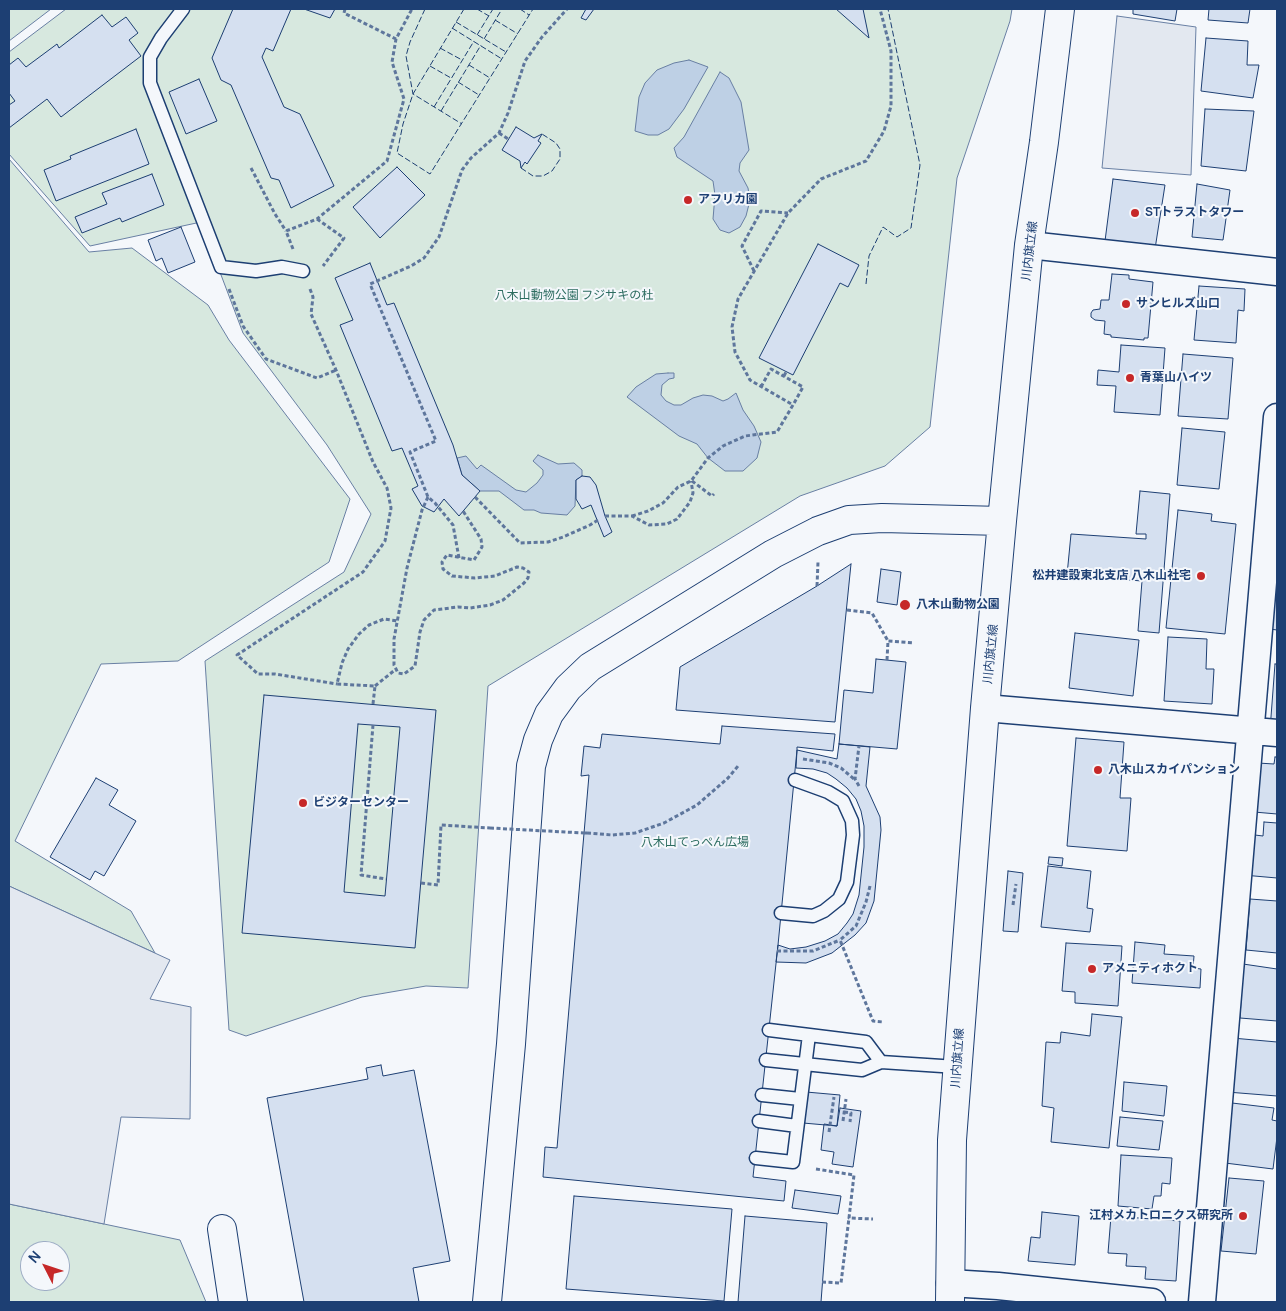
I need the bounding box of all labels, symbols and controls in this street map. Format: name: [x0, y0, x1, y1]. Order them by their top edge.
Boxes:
place label: アフリカ園: [698, 193, 758, 207]
marker: アフリカ園: [682, 194, 694, 206]
place label: STトラストタワー: [1145, 206, 1244, 220]
marker: STトラストタワー: [1129, 207, 1141, 219]
street label: 川内旗立線: [1019, 220, 1041, 282]
park label: 八木山動物公園 フジサキの杜: [495, 289, 653, 303]
place label: サンヒルズ山口: [1136, 297, 1220, 311]
marker: サンヒルズ山口: [1120, 298, 1132, 310]
place label: 青葉山ハイツ: [1140, 371, 1212, 385]
marker: 青葉山ハイツ: [1124, 372, 1136, 384]
place label: 松井建設東北支店 八木山社宅: [1033, 569, 1191, 583]
marker: 松井建設東北支店 八木山社宅: [1195, 570, 1207, 582]
marker: 八木山動物公園: [898, 598, 912, 612]
place label: 八木山動物公園: [916, 598, 1000, 612]
street label: 川内旗立線: [981, 623, 1001, 685]
place label: 八木山スカイパンション: [1108, 763, 1240, 777]
marker: 八木山スカイパンション: [1092, 764, 1104, 776]
place label: ビジターセンター: [313, 796, 409, 810]
marker: ビジターセンター: [297, 797, 309, 809]
park label: 八木山てっぺん広場: [641, 836, 749, 850]
place label: アメニティホクト: [1102, 962, 1198, 976]
marker: アメニティホクト: [1086, 963, 1098, 975]
street label: 川内旗立線: [949, 1028, 967, 1088]
place label: 江村メカトロニクス研究所: [1089, 1209, 1233, 1223]
marker: 江村メカトロニクス研究所: [1237, 1210, 1249, 1222]
north arrow: [20, 1241, 70, 1291]
text: N: [24, 1246, 45, 1267]

